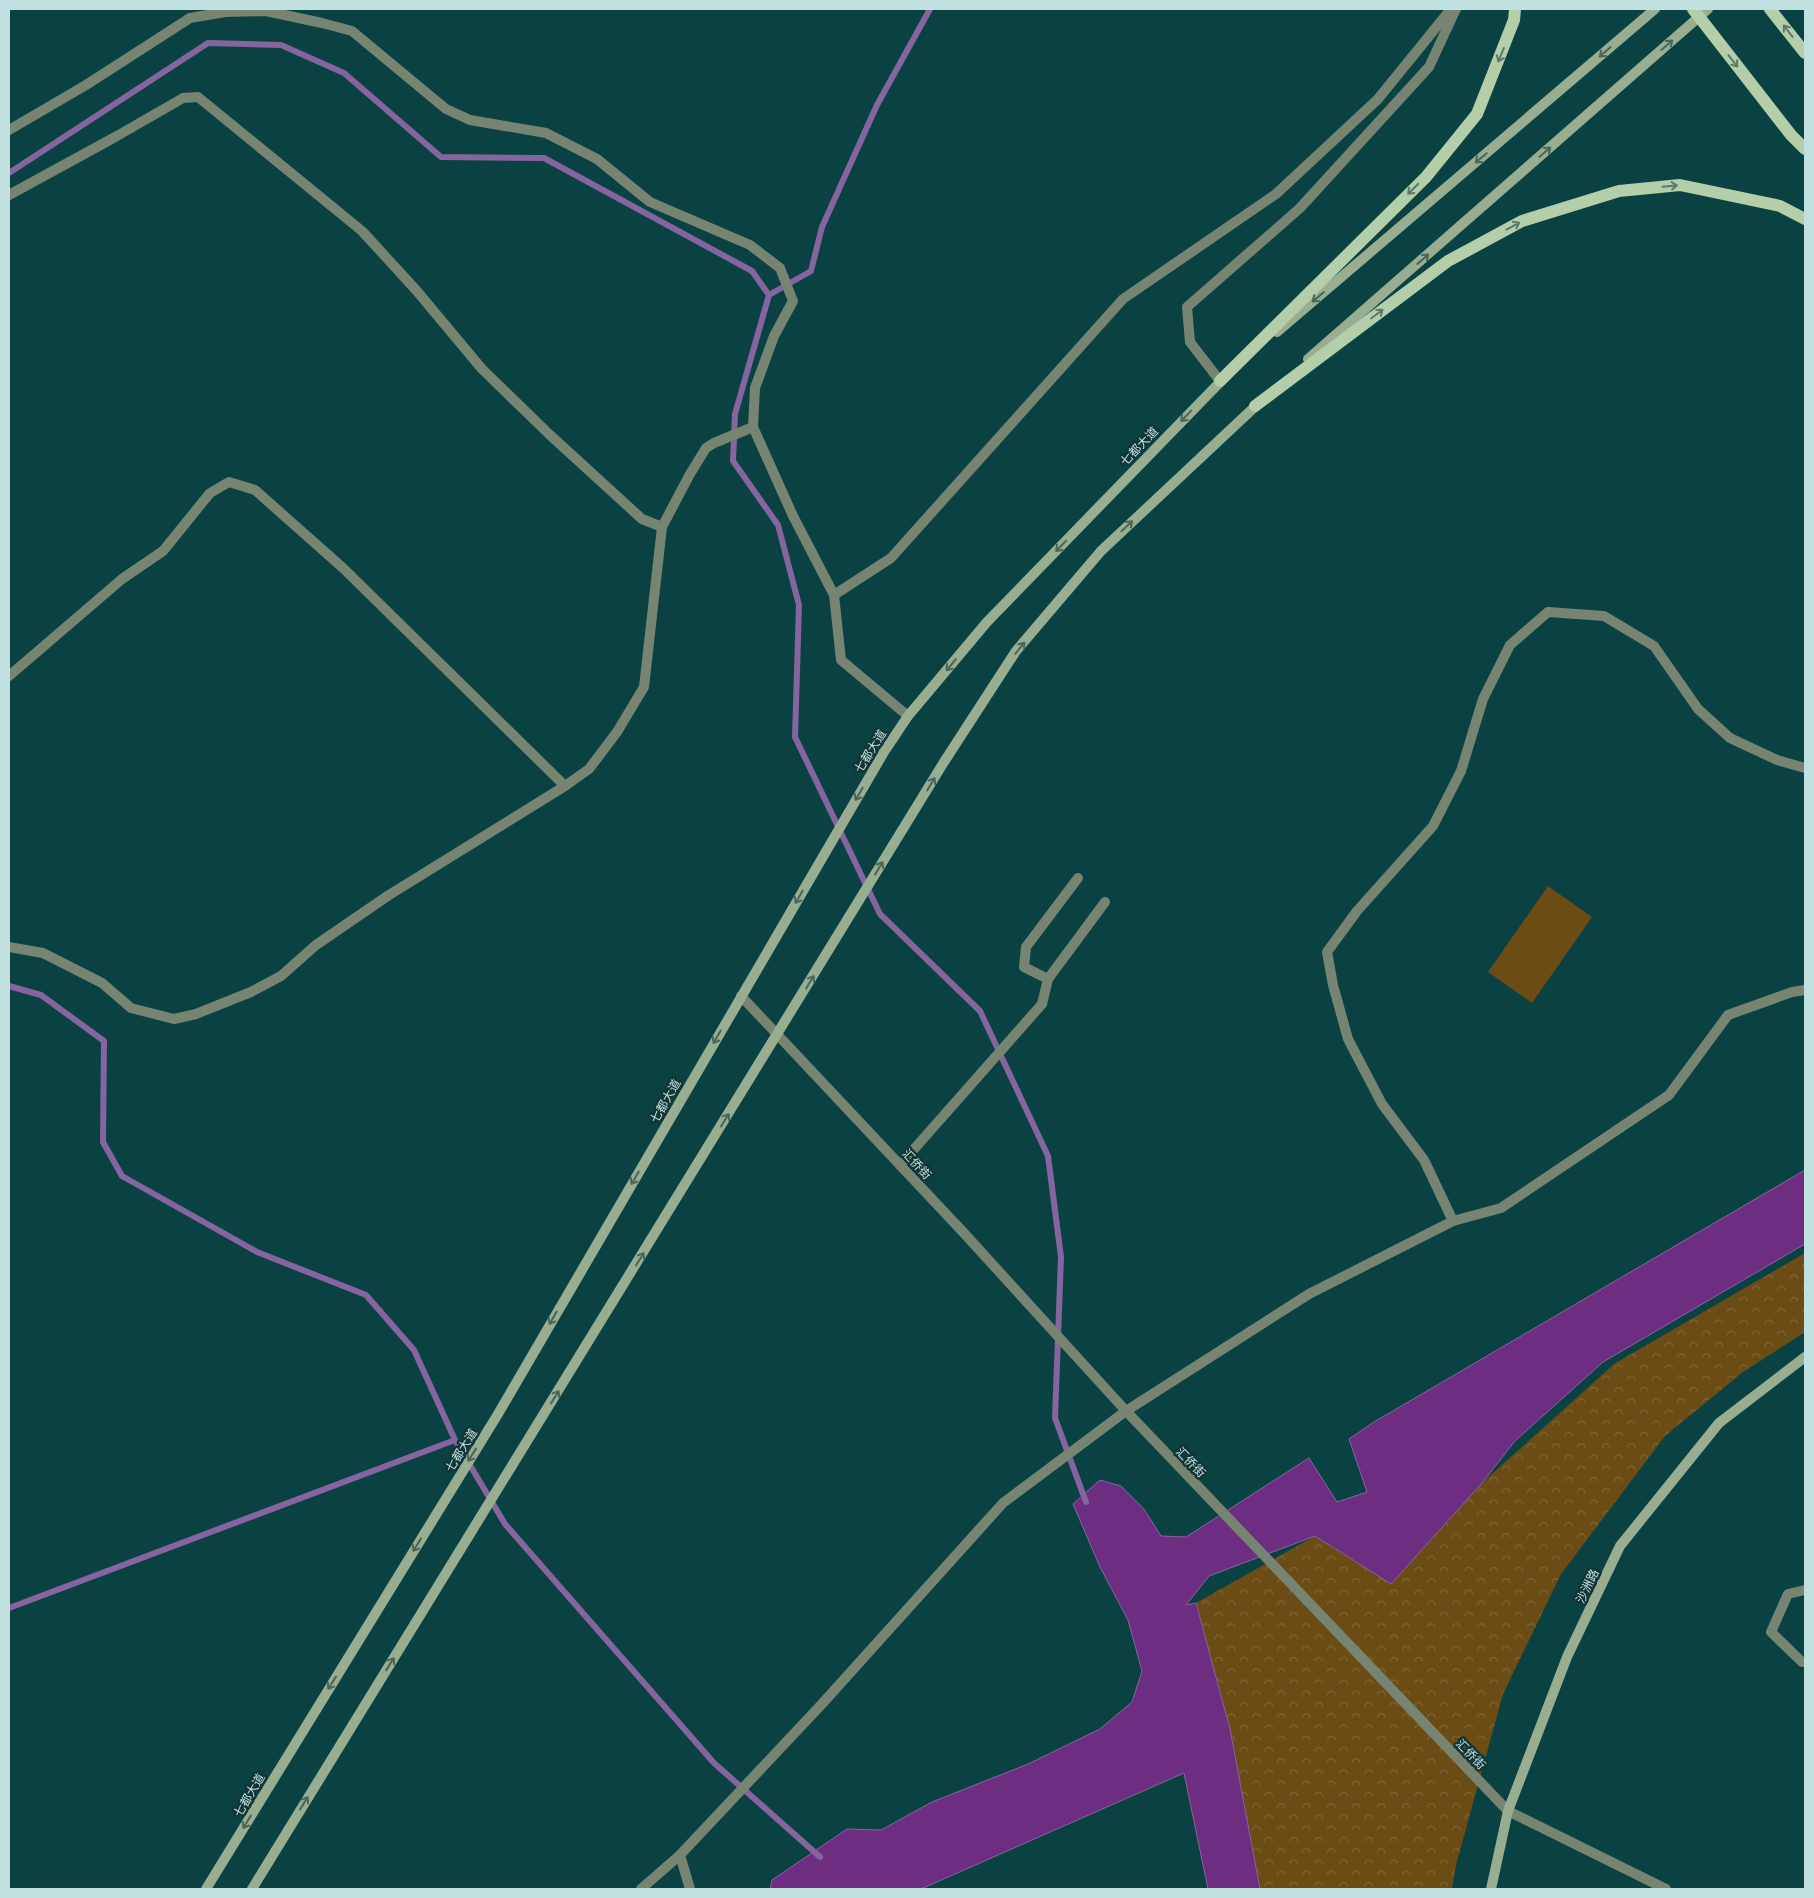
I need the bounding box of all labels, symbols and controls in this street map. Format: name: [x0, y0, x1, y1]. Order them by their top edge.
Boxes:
one-way arrow: [1782, 25, 1793, 38]
one-way arrow: [1661, 39, 1674, 51]
one-way arrow: [1599, 46, 1612, 57]
one-way arrow: [1495, 47, 1505, 62]
one-way arrow: [1728, 54, 1739, 67]
one-way arrow: [1538, 147, 1551, 158]
one-way arrow: [1475, 152, 1488, 163]
one-way arrow: [1661, 181, 1677, 191]
one-way arrow: [1407, 183, 1419, 196]
one-way arrow: [1506, 221, 1521, 231]
one-way arrow: [1416, 253, 1429, 265]
one-way arrow: [1312, 291, 1325, 302]
one-way arrow: [1370, 309, 1384, 319]
one-way arrow: [1180, 410, 1192, 422]
street label: 七都大道: [1116, 423, 1162, 469]
one-way arrow: [1121, 520, 1134, 532]
one-way arrow: [1055, 539, 1067, 552]
one-way arrow: [1014, 641, 1025, 654]
one-way arrow: [945, 658, 956, 671]
street label: 七都大道: [850, 726, 890, 776]
one-way arrow: [926, 777, 936, 791]
one-way arrow: [854, 786, 864, 800]
one-way arrow: [875, 862, 885, 876]
one-way arrow: [793, 890, 803, 904]
one-way arrow: [805, 975, 815, 989]
one-way arrow: [711, 1030, 721, 1044]
street label: 七都大道: [646, 1076, 684, 1126]
one-way arrow: [721, 1114, 731, 1128]
street label: 汇侨街: [899, 1145, 935, 1183]
one-way arrow: [630, 1170, 640, 1185]
one-way arrow: [635, 1252, 645, 1266]
one-way arrow: [548, 1311, 558, 1325]
one-way arrow: [550, 1390, 560, 1404]
street label: 七都大道: [441, 1425, 481, 1475]
street label: 汇侨街: [1172, 1443, 1210, 1481]
one-way arrow: [467, 1448, 477, 1462]
one-way arrow: [412, 1537, 422, 1551]
street label: 沙洲路: [1571, 1566, 1603, 1606]
one-way arrow: [385, 1658, 395, 1672]
one-way arrow: [326, 1676, 336, 1690]
street label: 汇侨街: [1452, 1735, 1490, 1773]
street label: 七都大道: [229, 1770, 269, 1820]
one-way arrow: [300, 1796, 310, 1810]
one-way arrow: [242, 1815, 253, 1829]

